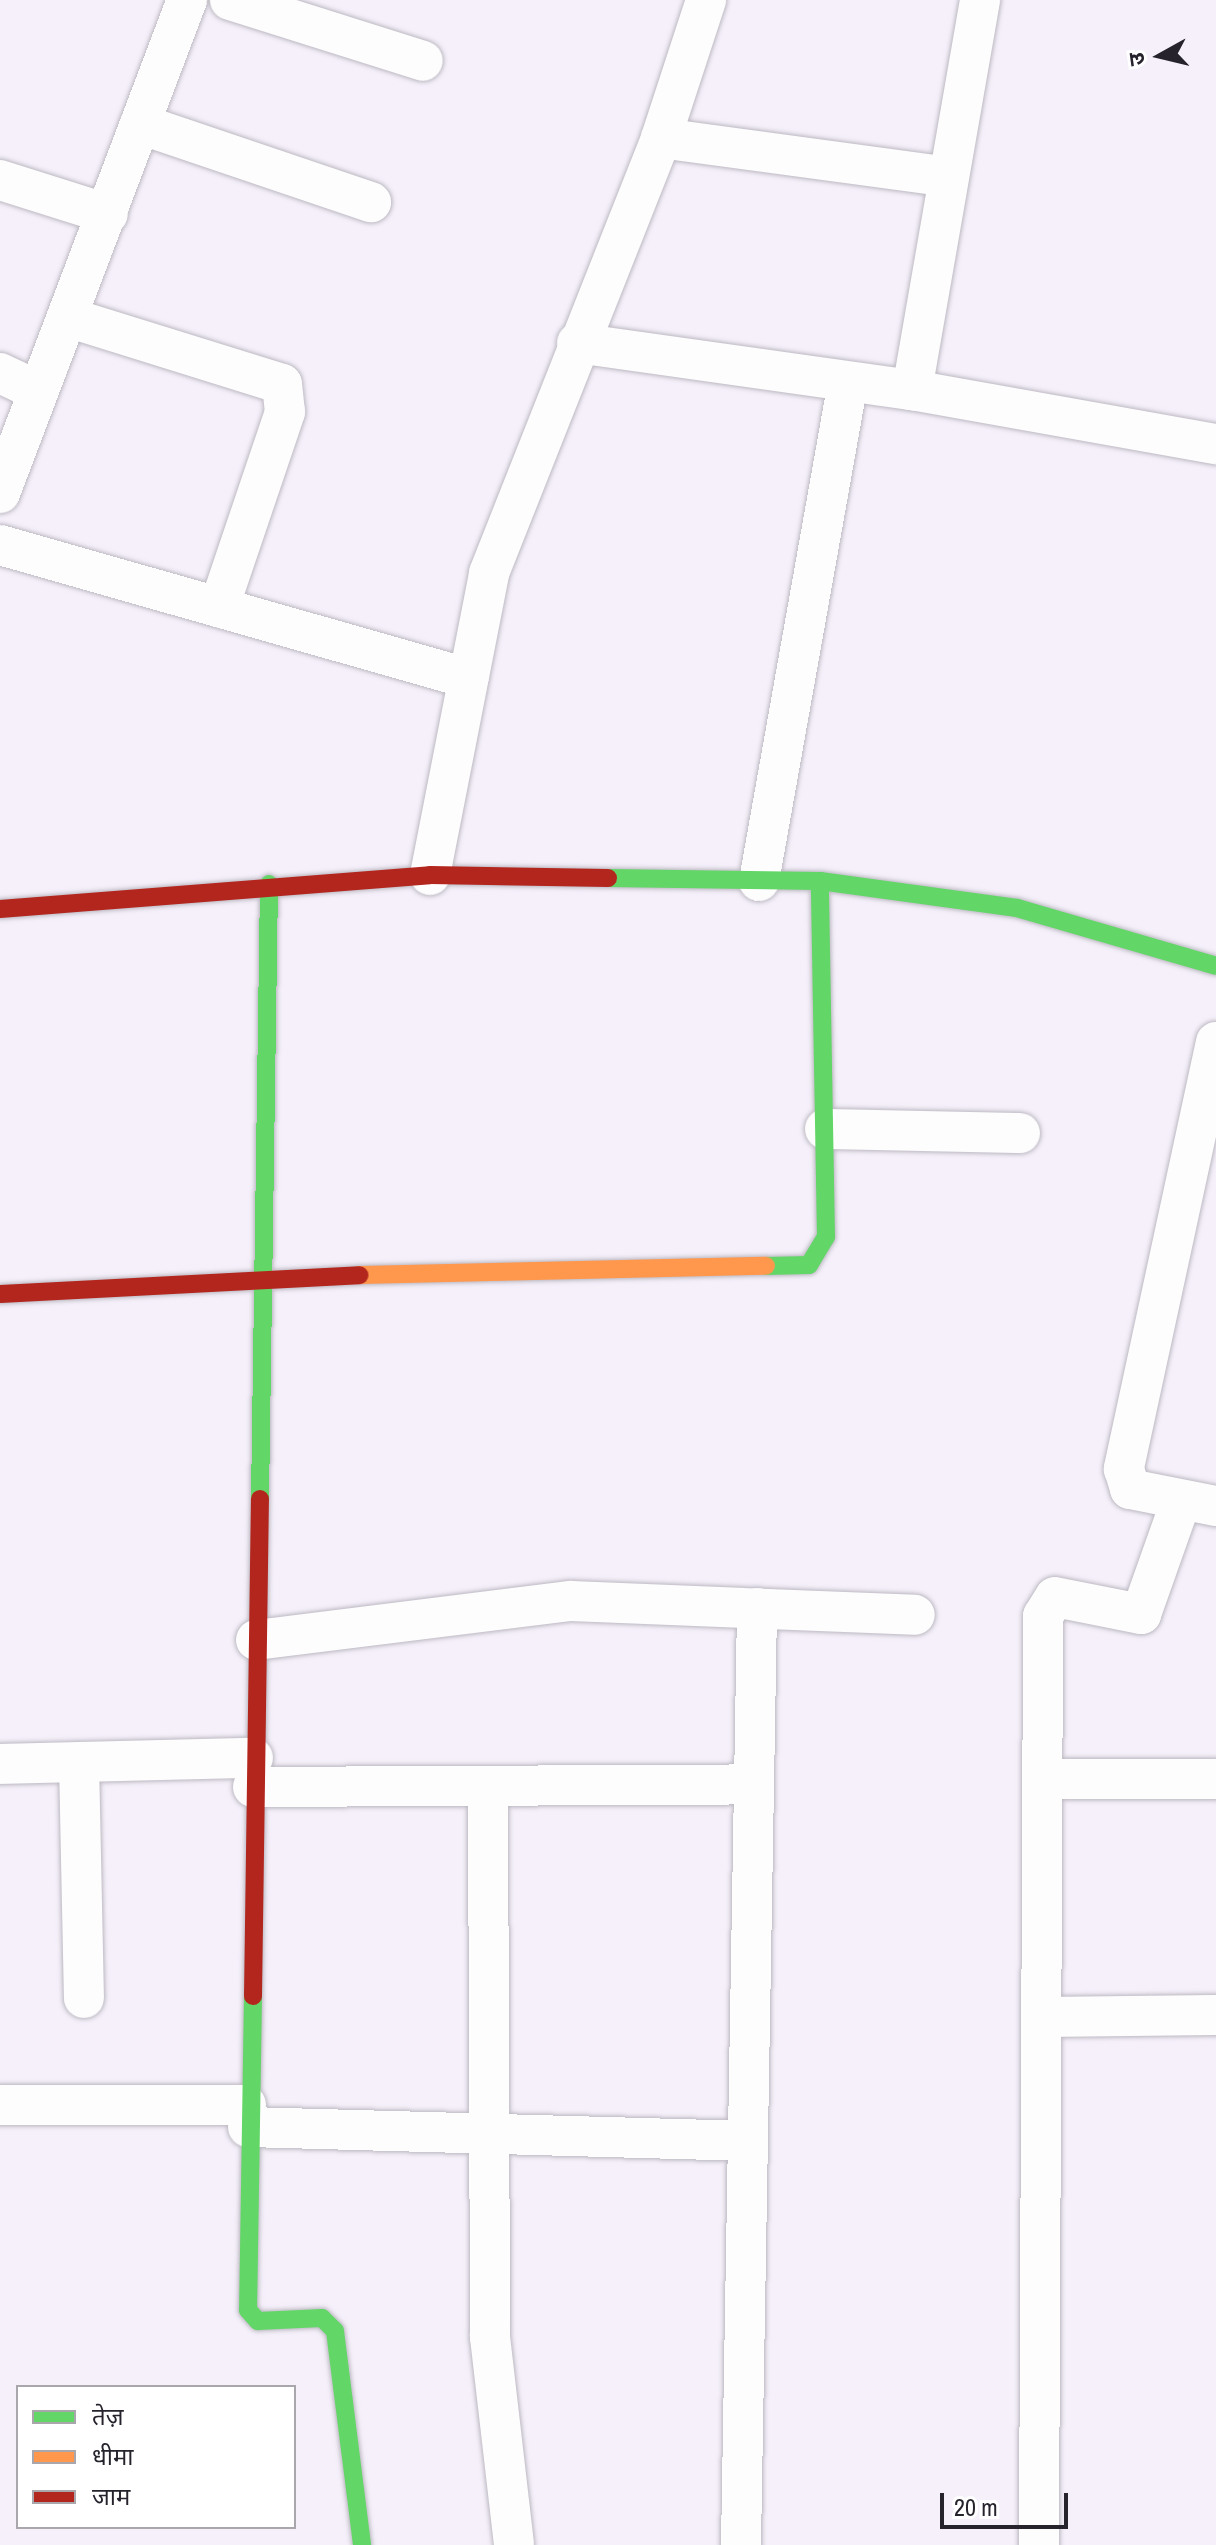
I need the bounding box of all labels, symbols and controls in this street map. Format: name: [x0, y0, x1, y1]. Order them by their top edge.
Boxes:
north arrow: [1120, 16, 1200, 96]
text: उ: [1120, 51, 1152, 68]
legend: [16, 2385, 296, 2529]
text: तेज़: [92, 2400, 124, 2432]
text: धीमा: [92, 2440, 134, 2472]
scale bar: [944, 2477, 1072, 2527]
text: जाम: [92, 2480, 130, 2512]
text: 20 m: [954, 2491, 998, 2523]

